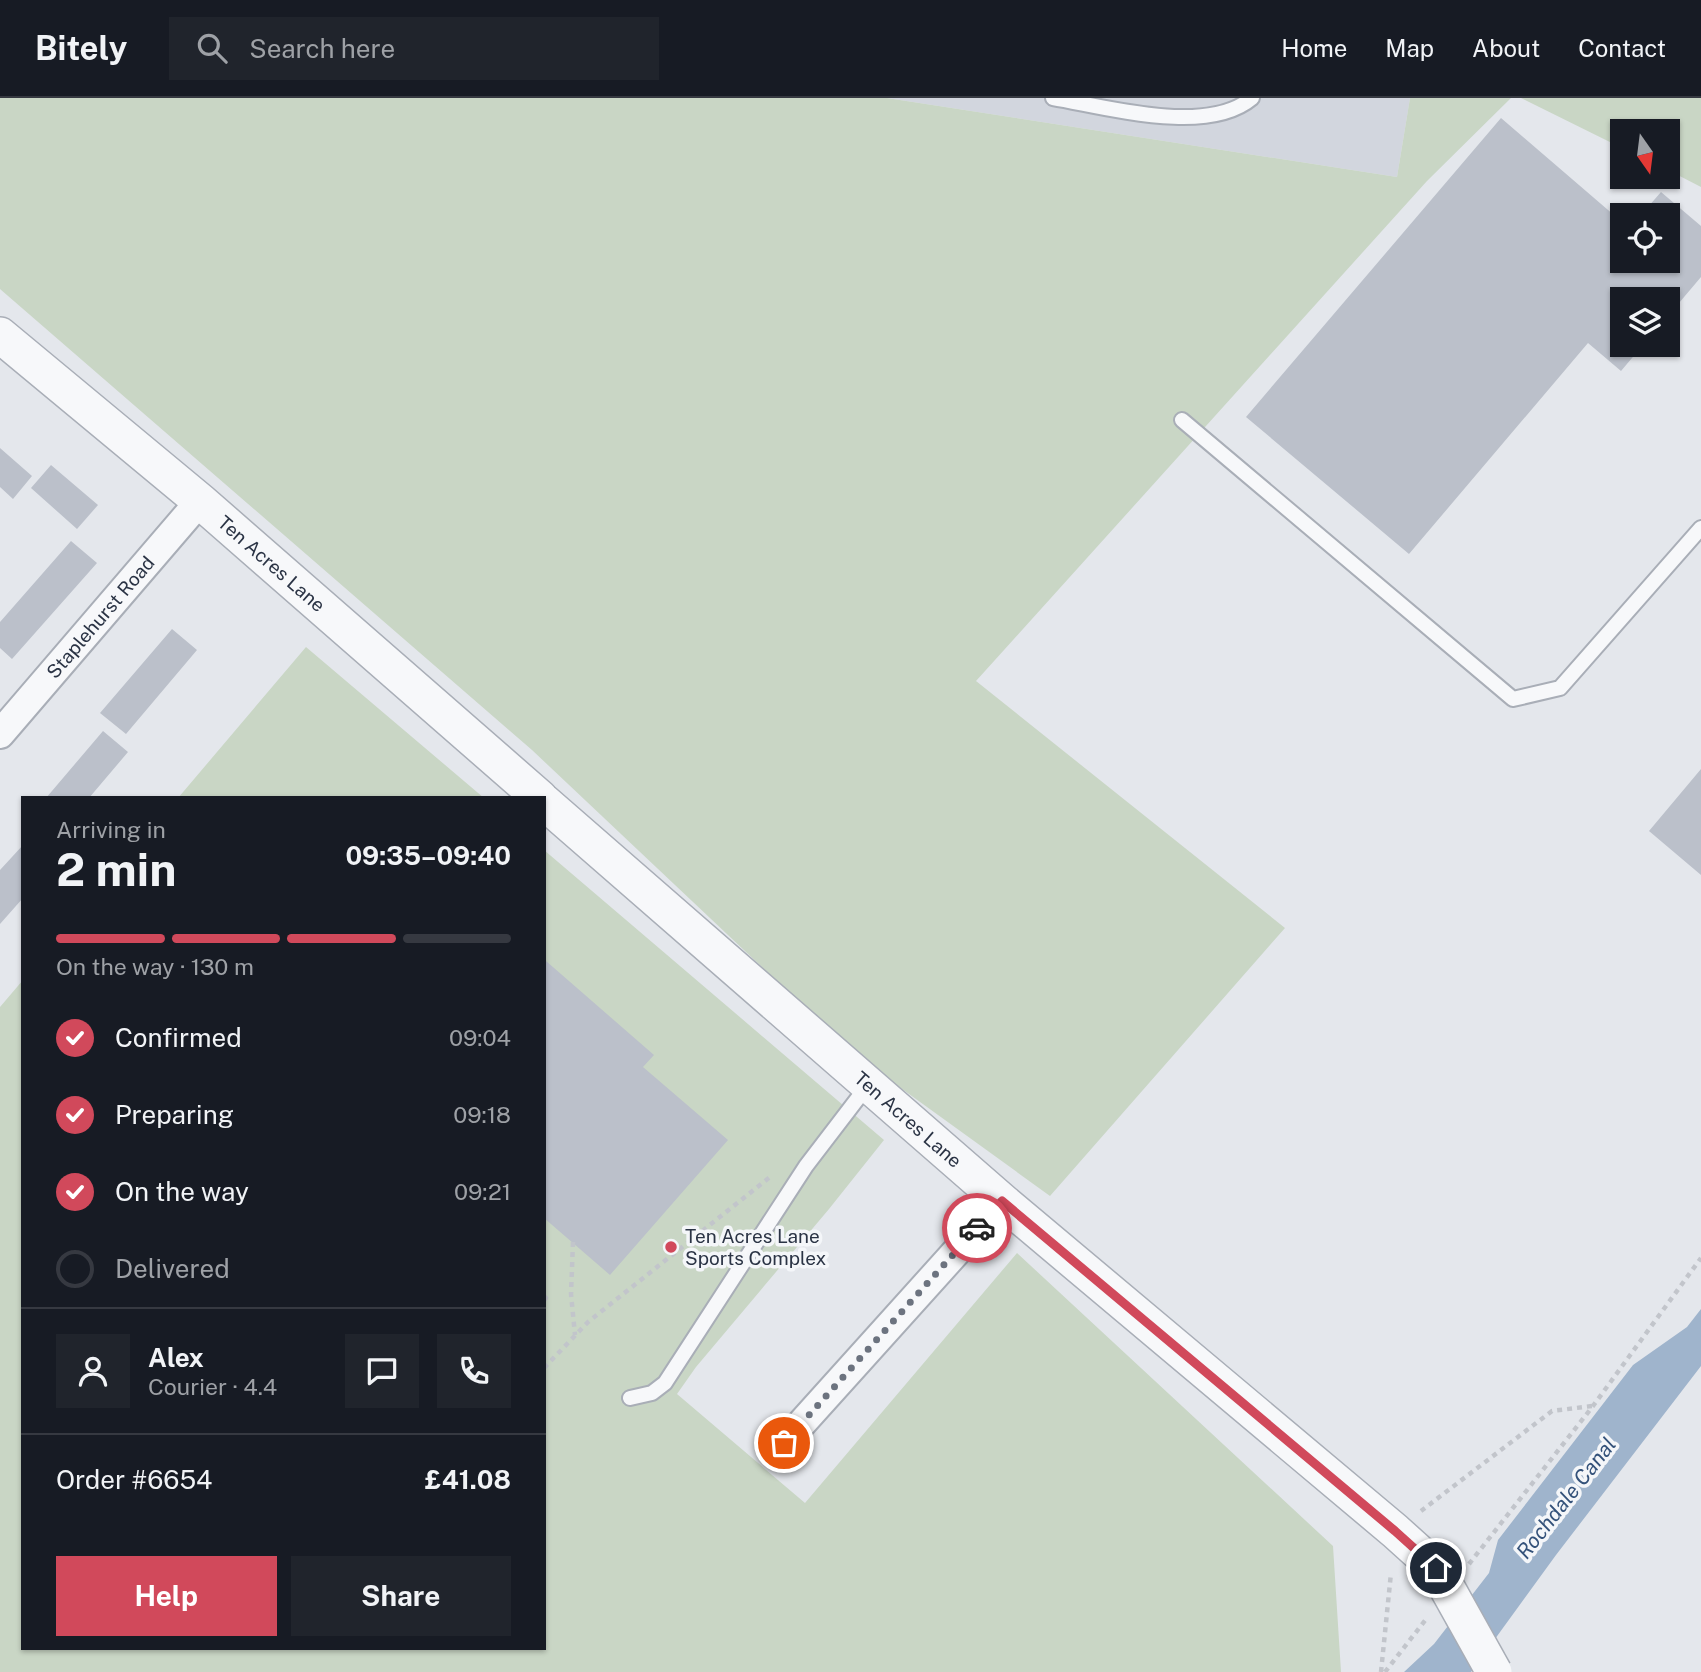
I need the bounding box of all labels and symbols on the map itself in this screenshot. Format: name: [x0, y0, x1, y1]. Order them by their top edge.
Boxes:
north arrow: [1610, 119, 1680, 189]
street label: Ten Acres Lane: [214, 511, 330, 616]
street label: Staplehurst Road: [42, 552, 159, 683]
street label: Ten Acres Lane: [850, 1067, 966, 1172]
courier: [942, 1193, 1012, 1263]
place label: Ten Acres Lane Sports Complex: [685, 1225, 826, 1269]
marker: Ten Acres Lane Sports Complex: [663, 1239, 679, 1255]
pin: [754, 1413, 814, 1473]
water label: Rochdale Canal: [1511, 1432, 1621, 1564]
pin: [1406, 1538, 1466, 1598]

